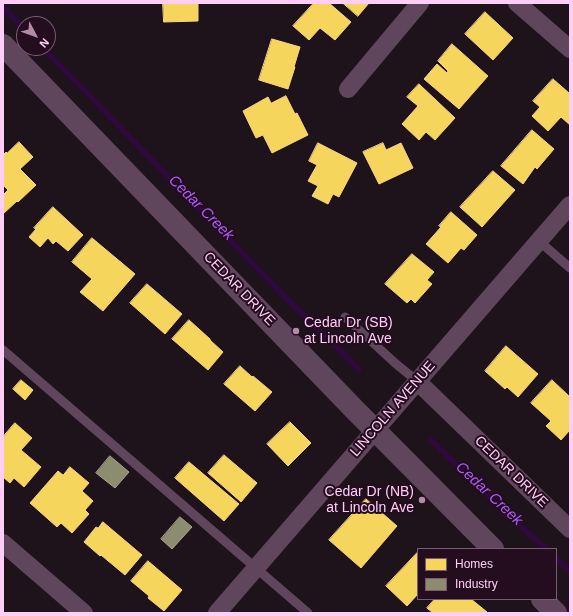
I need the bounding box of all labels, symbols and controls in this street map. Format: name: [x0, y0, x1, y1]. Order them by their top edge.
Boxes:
north arrow: [16, 16, 56, 56]
text: N: [37, 36, 51, 50]
water label: Cedar Creek: [165, 172, 237, 244]
street label: CEDAR DRIVE: [200, 249, 278, 329]
place label: Cedar Dr (SB) at Lincoln Ave: [304, 315, 393, 348]
marker: Cedar Dr (SB) at Lincoln Ave: [291, 326, 301, 336]
street label: LINCOLN AVENUE: [347, 358, 439, 460]
street label: CEDAR DRIVE: [471, 433, 551, 511]
water label: Cedar Creek: [452, 458, 526, 530]
place label: Cedar Dr (NB) at Lincoln Ave: [325, 484, 414, 516]
marker: Cedar Dr (NB) at Lincoln Ave: [417, 495, 427, 505]
legend: [417, 548, 557, 600]
text: Homes: [455, 557, 493, 571]
text: Industry: [455, 577, 498, 591]

